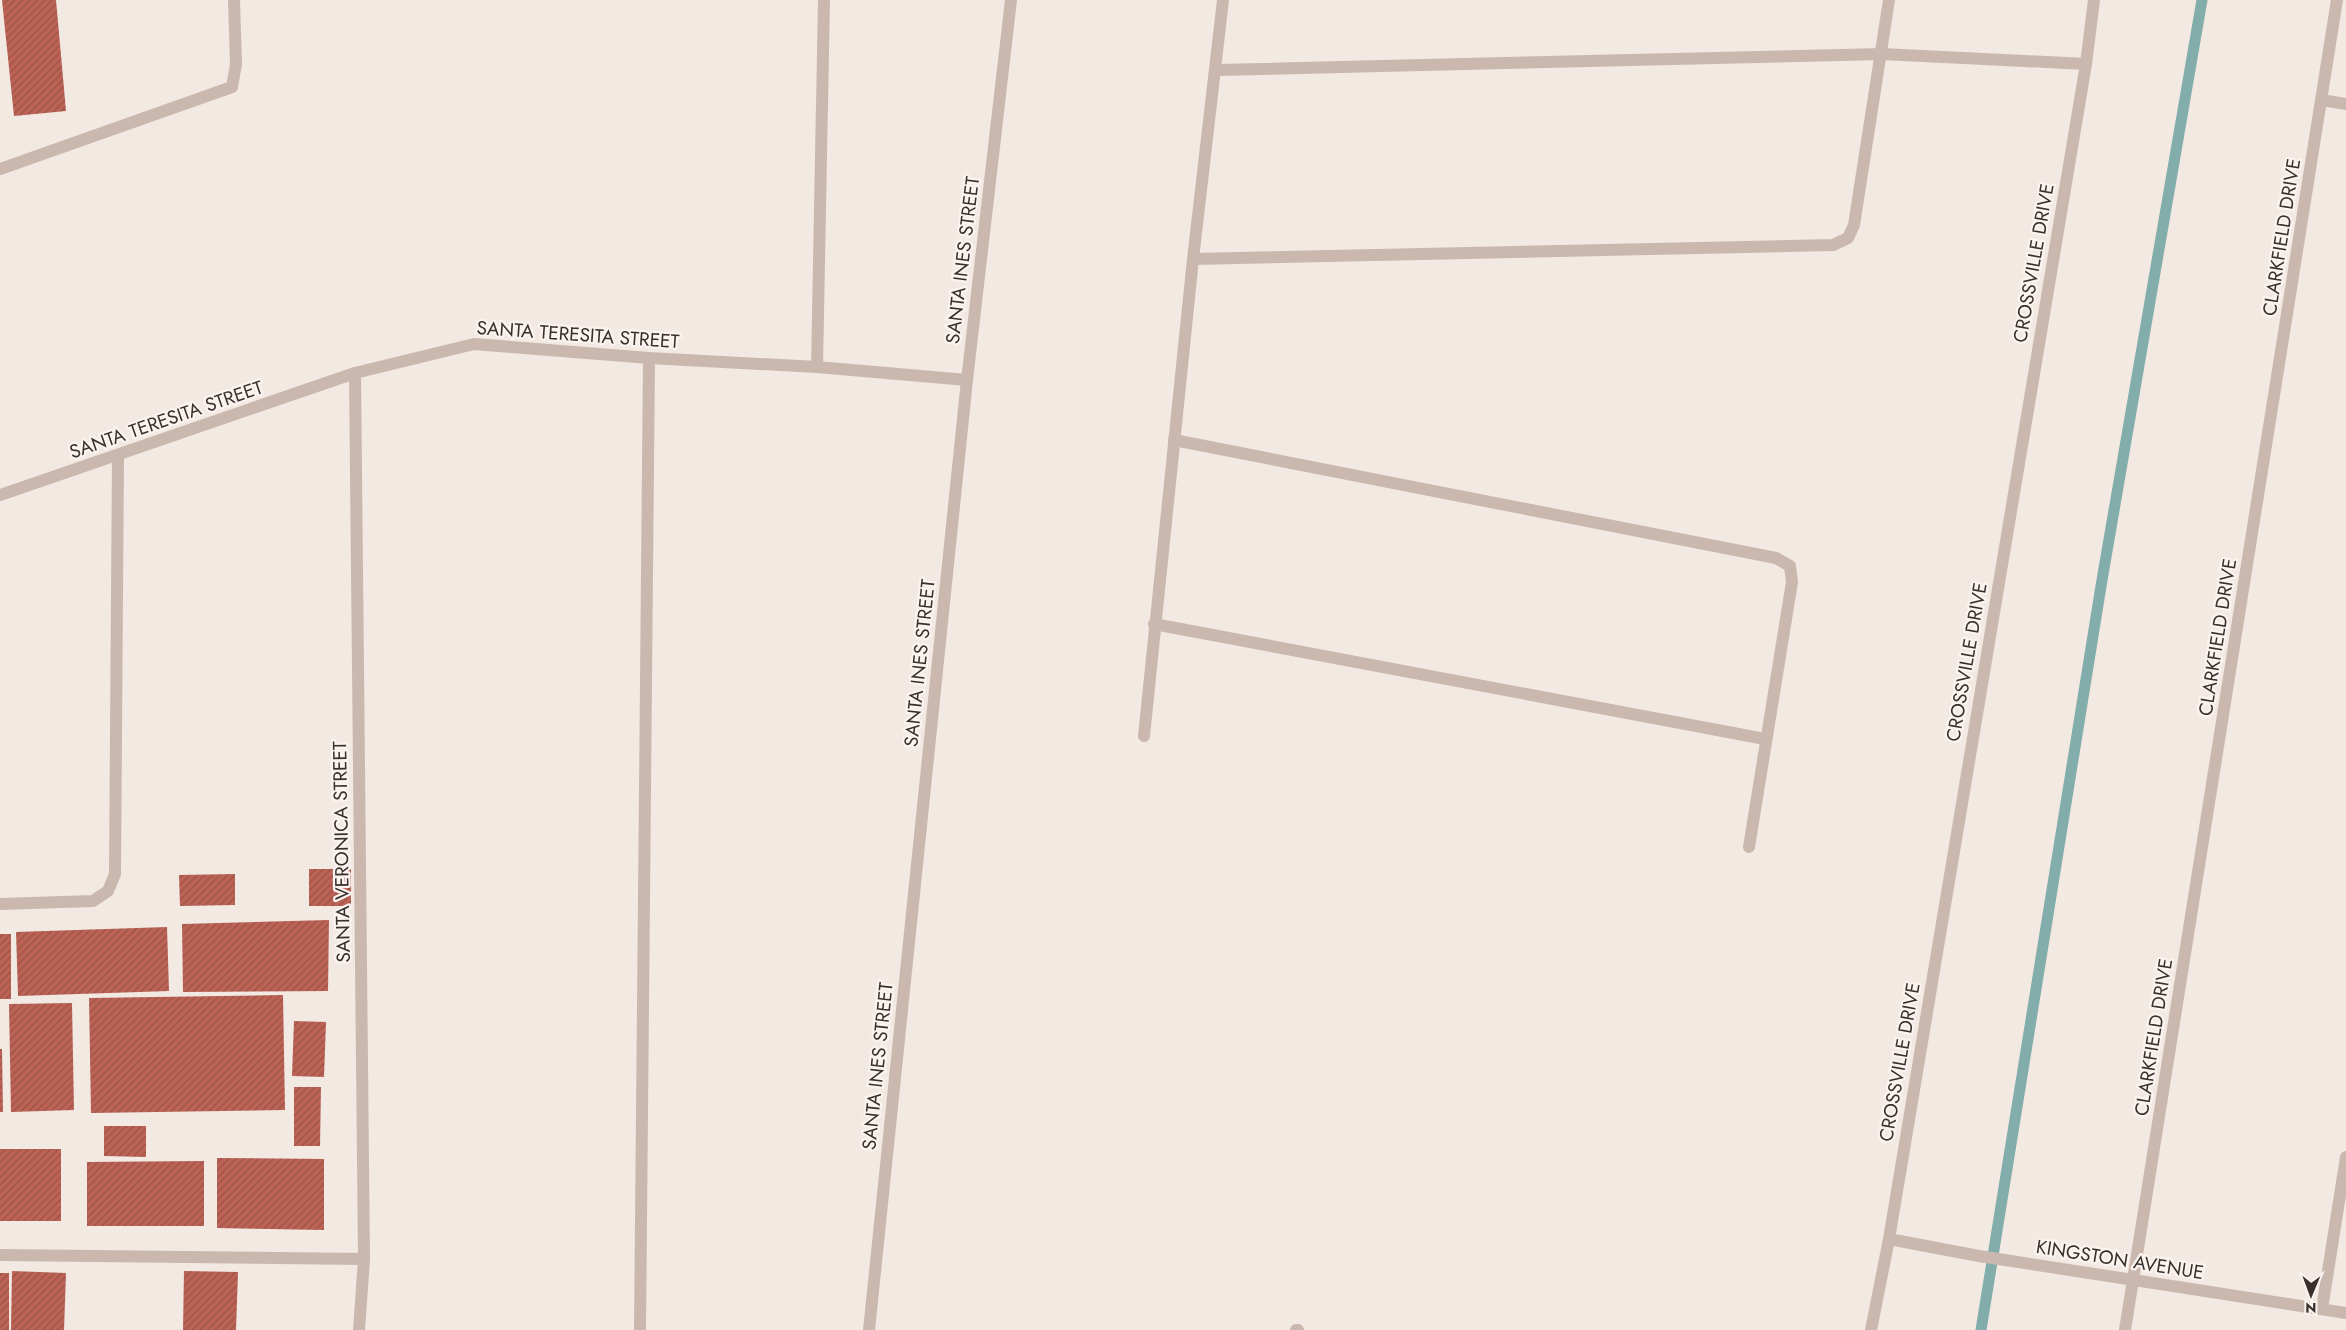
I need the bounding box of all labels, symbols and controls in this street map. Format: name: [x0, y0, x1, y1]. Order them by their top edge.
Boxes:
street label: CLARKFIELD DRIVE: [2256, 156, 2307, 318]
street label: SANTA INES STREET: [939, 175, 986, 345]
street label: CROSSVILLE DRIVE: [2006, 181, 2061, 345]
street label: SANTA TERESITA STREET: [476, 314, 680, 355]
street label: SANTA TERESITA STREET: [66, 374, 267, 465]
street label: CLARKFIELD DRIVE: [2192, 556, 2243, 718]
street label: SANTA INES STREET: [897, 578, 942, 748]
street label: CROSSVILLE DRIVE: [1939, 580, 1994, 744]
street label: SANTA VERONICA STREET: [326, 741, 357, 963]
street label: CLARKFIELD DRIVE: [2128, 956, 2179, 1118]
street label: CROSSVILLE DRIVE: [1872, 980, 1927, 1144]
street label: SANTA INES STREET: [855, 981, 900, 1151]
street label: KINGSTON AVENUE: [2034, 1233, 2206, 1286]
north arrow: [2286, 1270, 2336, 1320]
text: N: [2305, 1298, 2317, 1318]

